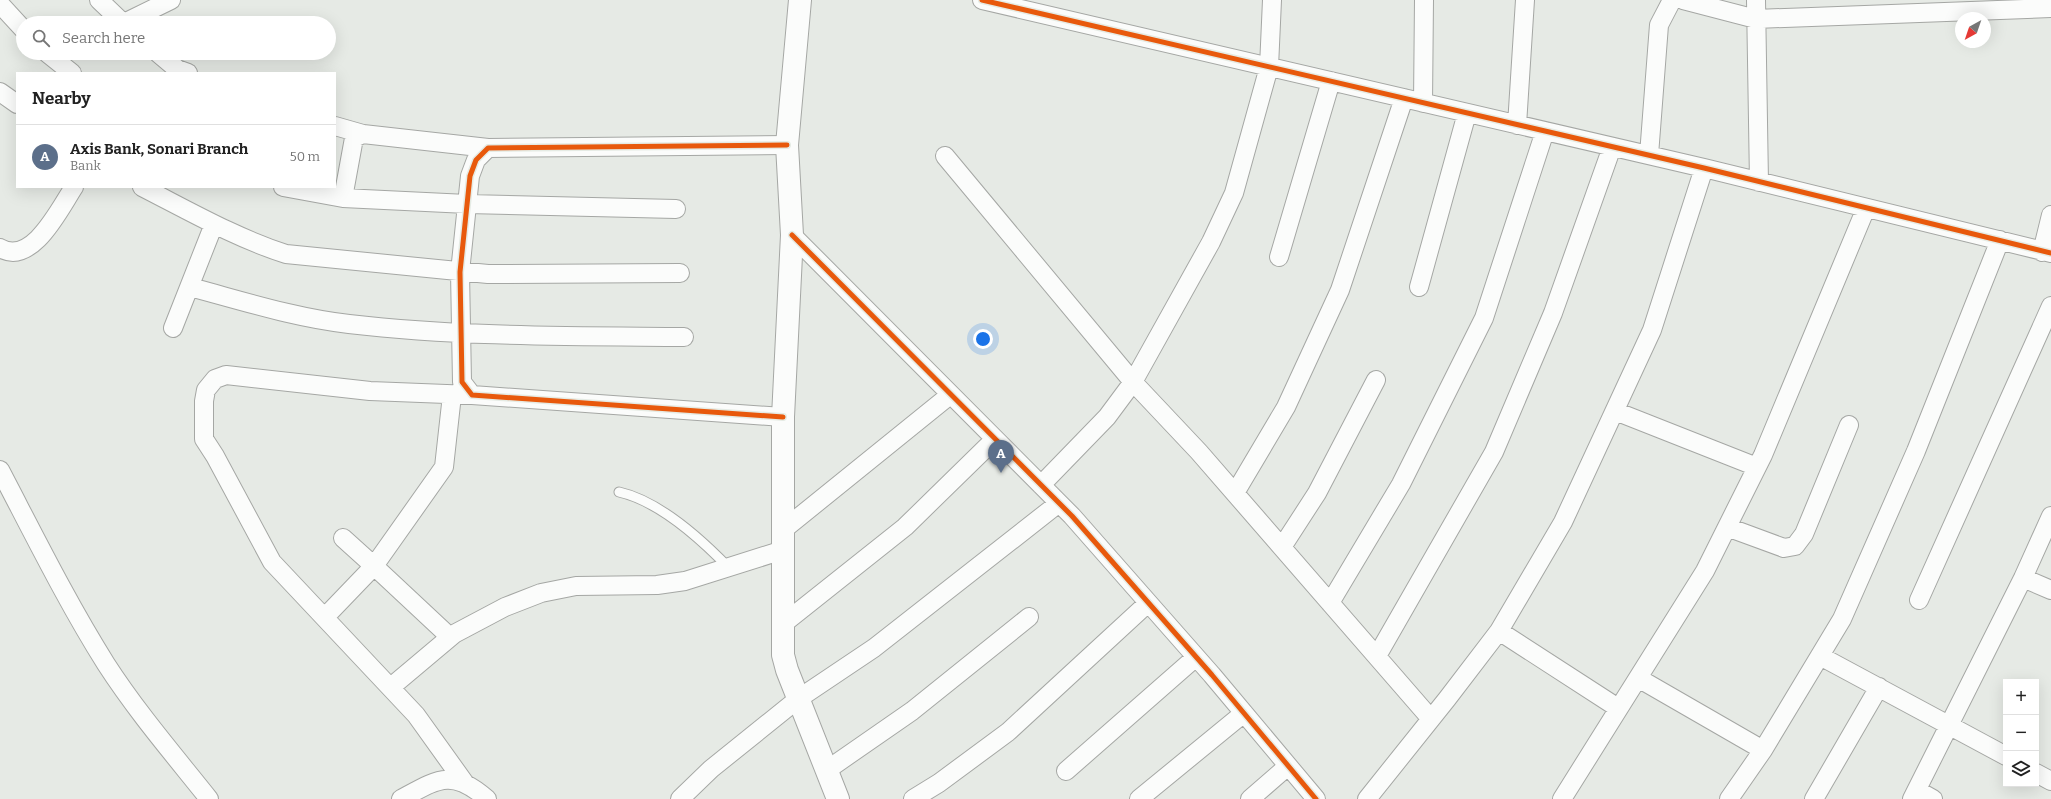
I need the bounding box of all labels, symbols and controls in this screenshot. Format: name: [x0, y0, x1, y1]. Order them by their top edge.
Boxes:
north arrow: [1955, 12, 1991, 48]
search box: [16, 16, 336, 60]
icon: search: [30, 27, 52, 49]
text: Search here: [62, 29, 145, 47]
text: Nearby: [32, 88, 91, 109]
text: Axis Bank, Sonari Branch: [70, 140, 248, 158]
text: A: [40, 149, 50, 164]
text: 50 m: [290, 149, 320, 164]
text: Bank: [70, 158, 101, 173]
your location: [973, 329, 993, 349]
pin: A: [988, 440, 1014, 473]
map controls: [2003, 679, 2039, 787]
button: +: [2003, 679, 2039, 715]
button: −: [2003, 715, 2039, 751]
button: layers: [2003, 751, 2039, 787]

